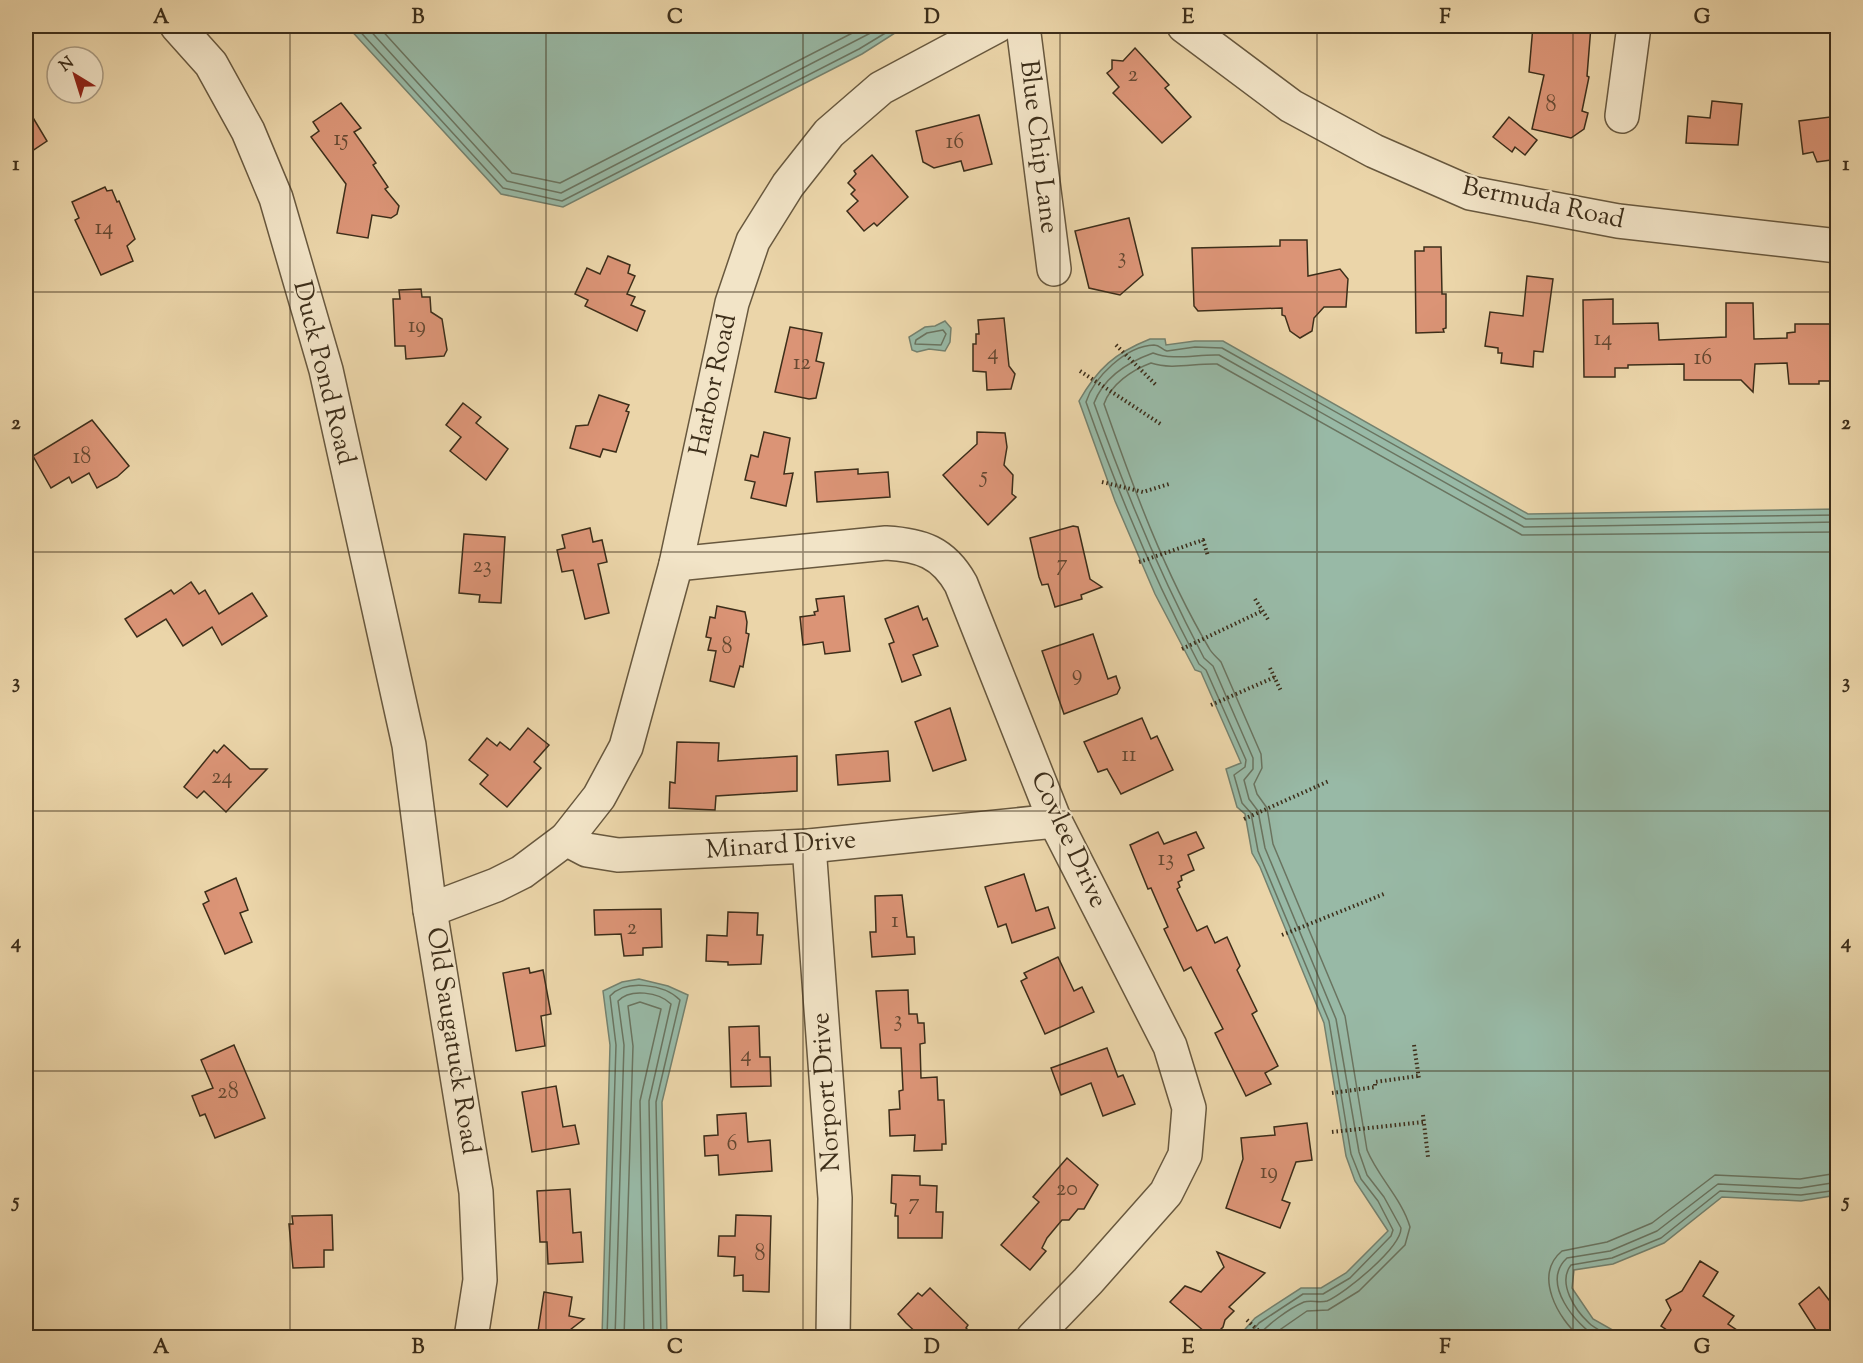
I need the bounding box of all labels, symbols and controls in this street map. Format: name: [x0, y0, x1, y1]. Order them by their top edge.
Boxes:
text: A: [153, 4, 170, 33]
text: B: [412, 4, 425, 33]
text: C: [667, 4, 683, 33]
text: D: [924, 4, 940, 33]
text: E: [1182, 4, 1195, 33]
text: F: [1439, 4, 1451, 33]
text: G: [1694, 4, 1711, 33]
north arrow: [45, 45, 105, 105]
text: N: [55, 52, 80, 78]
street label: Blue Chip Lane: [1009, 58, 1067, 236]
house number: 2: [1128, 60, 1138, 92]
house number: 8: [1545, 90, 1557, 122]
house number: 15: [333, 124, 349, 156]
house number: 16: [946, 127, 964, 159]
text: 1: [13, 151, 20, 180]
text: 1: [1843, 151, 1850, 180]
street label: Bermuda Road: [1458, 169, 1628, 239]
house number: 14: [95, 213, 113, 245]
house number: 3: [1118, 242, 1126, 274]
street label: Duck Pond Road: [282, 277, 364, 469]
street label: Harbor Road: [681, 310, 747, 459]
house number: 19: [408, 311, 426, 343]
house number: 14: [1594, 324, 1612, 356]
house number: 4: [987, 338, 999, 370]
house number: 16: [1694, 343, 1712, 375]
house number: 12: [793, 348, 811, 380]
text: 2: [11, 410, 21, 439]
text: 2: [1841, 410, 1851, 439]
house number: 18: [73, 442, 91, 474]
house number: 5: [978, 461, 988, 493]
house number: 7: [1056, 549, 1068, 581]
house number: 23: [472, 551, 492, 583]
house number: 8: [721, 632, 733, 664]
house number: 9: [1072, 659, 1082, 691]
text: 3: [12, 669, 20, 698]
text: 3: [1842, 669, 1850, 698]
house number: 11: [1122, 740, 1137, 772]
house number: 24: [211, 762, 233, 794]
street label: Covlee Drive: [1020, 766, 1116, 914]
street label: Minard Drive: [704, 822, 858, 870]
house number: 13: [1158, 844, 1174, 876]
house number: 1: [891, 906, 899, 938]
house number: 2: [627, 913, 637, 945]
street label: Old Saugatuck Road: [416, 925, 488, 1158]
text: 4: [10, 929, 21, 958]
text: 4: [1840, 929, 1851, 958]
house number: 3: [894, 1005, 902, 1037]
street label: Norport Drive: [803, 1011, 851, 1173]
house number: 4: [740, 1040, 752, 1072]
house number: 28: [217, 1077, 239, 1109]
house number: 6: [727, 1129, 737, 1161]
house number: 19: [1260, 1157, 1278, 1189]
house number: 20: [1056, 1174, 1078, 1206]
text: 5: [11, 1188, 20, 1217]
house number: 7: [908, 1188, 920, 1220]
text: 5: [1841, 1188, 1850, 1217]
house number: 8: [754, 1239, 766, 1271]
text: A: [153, 1334, 170, 1363]
text: B: [412, 1334, 425, 1363]
text: C: [667, 1334, 683, 1363]
text: D: [924, 1334, 940, 1363]
text: E: [1182, 1334, 1195, 1363]
text: F: [1439, 1334, 1451, 1363]
text: G: [1694, 1334, 1711, 1363]

